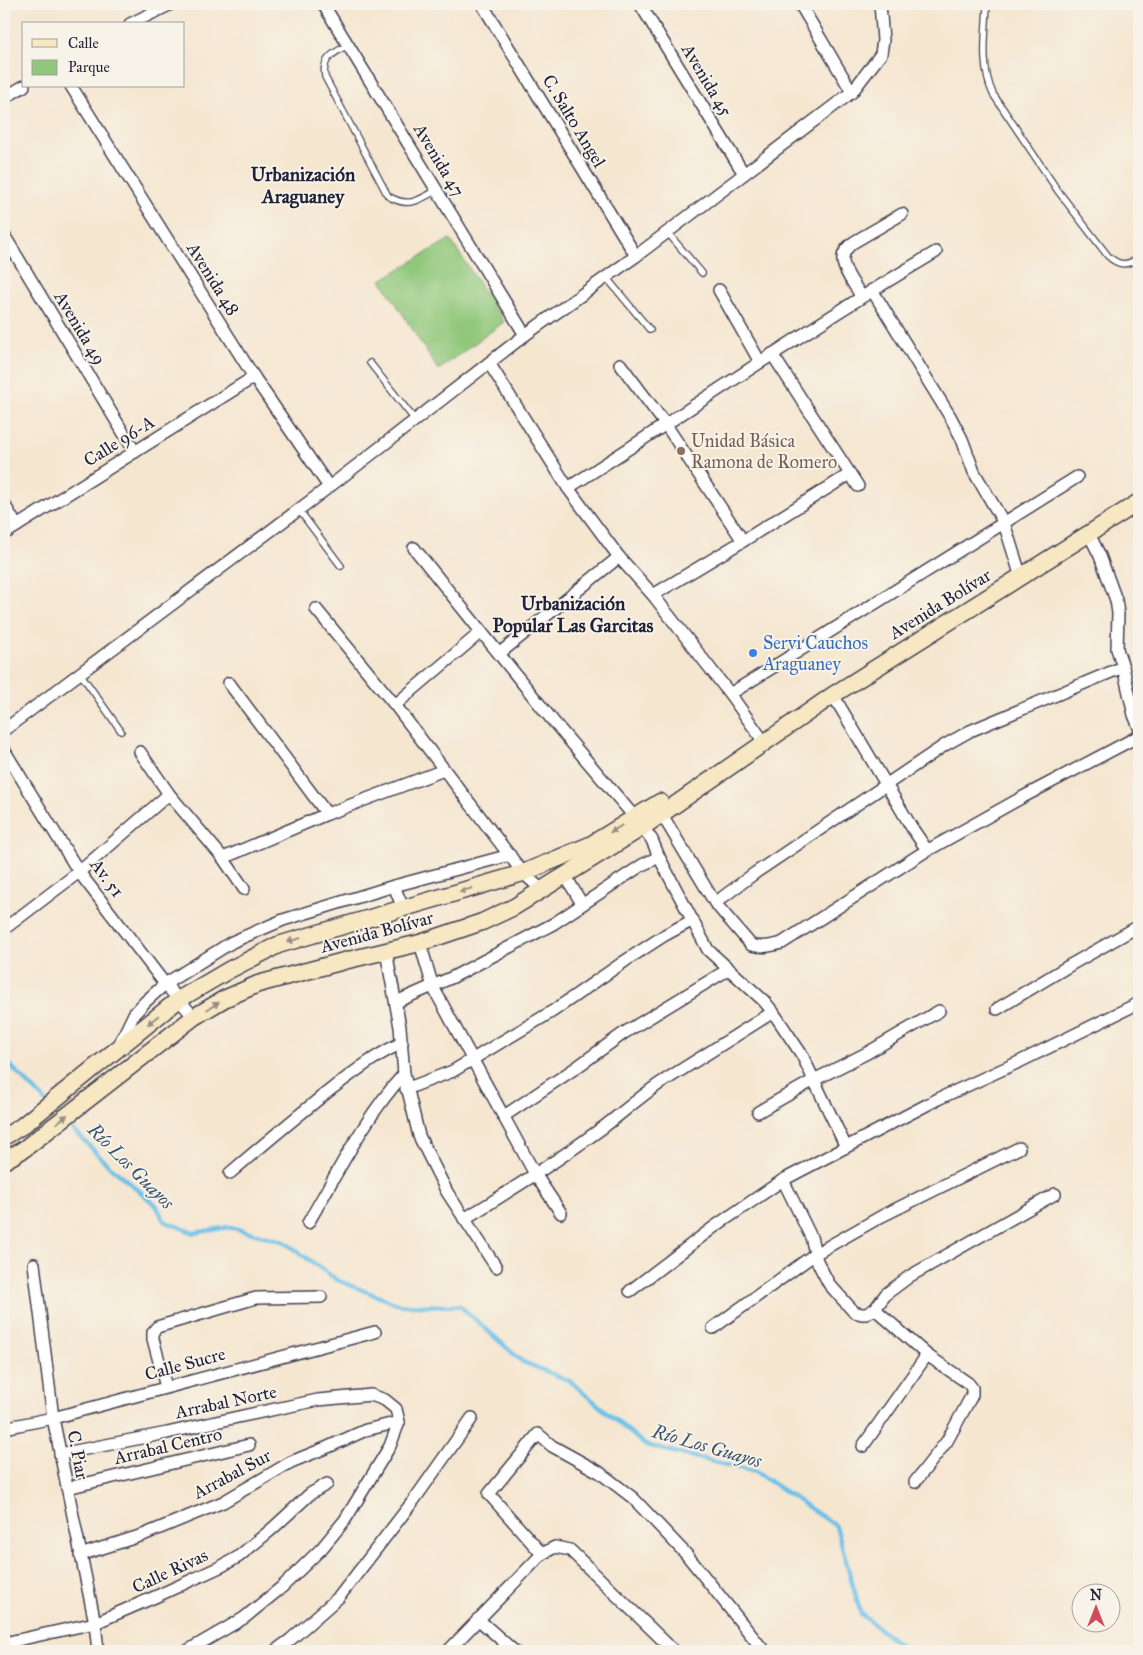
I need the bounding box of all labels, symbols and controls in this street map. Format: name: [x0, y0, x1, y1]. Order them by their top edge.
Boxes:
legend: [22, 22, 185, 88]
text: Calle: [68, 34, 99, 52]
street label: Avenida 45: [676, 39, 738, 121]
text: Parque: [68, 58, 110, 77]
street label: C. Salto Angel: [537, 70, 610, 172]
street label: Avenida 47: [408, 119, 469, 201]
district label: Urbanización Araguaney: [251, 163, 356, 209]
street label: Avenida 48: [181, 238, 244, 320]
street label: Avenida 49: [49, 286, 111, 369]
street label: Calle 96-A: [80, 411, 158, 471]
place label: Unidad Básica Ramona de Romero: [691, 430, 837, 473]
marker: Unidad Básica Ramona de Romero: [675, 445, 687, 457]
street label: Avenida Bolívar: [884, 564, 995, 645]
district label: Urbanización Popular Las Garcitas: [492, 592, 654, 638]
place label: Servi Cauchos Araguaney: [762, 632, 868, 676]
marker: Servi Cauchos Araguaney: [747, 647, 759, 659]
one-way arrow: [610, 824, 623, 833]
street label: Av. 51: [85, 854, 129, 902]
one-way arrow: [459, 886, 474, 894]
street label: Avenida Bolívar: [317, 906, 436, 958]
one-way arrow: [286, 937, 301, 945]
one-way arrow: [207, 1001, 220, 1010]
one-way arrow: [147, 1015, 160, 1026]
one-way arrow: [55, 1113, 68, 1124]
water label: Río Los Guayos: [82, 1117, 179, 1214]
street label: Calle Sucre: [142, 1343, 228, 1385]
street label: Arrabal Norte: [172, 1381, 279, 1424]
water label: Río Los Guayos: [649, 1419, 765, 1473]
street label: Arrabal Centro: [111, 1423, 224, 1469]
street label: C. Piar: [62, 1429, 94, 1482]
street label: Arrabal Sur: [188, 1444, 275, 1504]
street label: Calle Rivas: [129, 1544, 211, 1598]
north arrow: [1070, 1582, 1120, 1632]
text: N: [1090, 1587, 1102, 1604]

